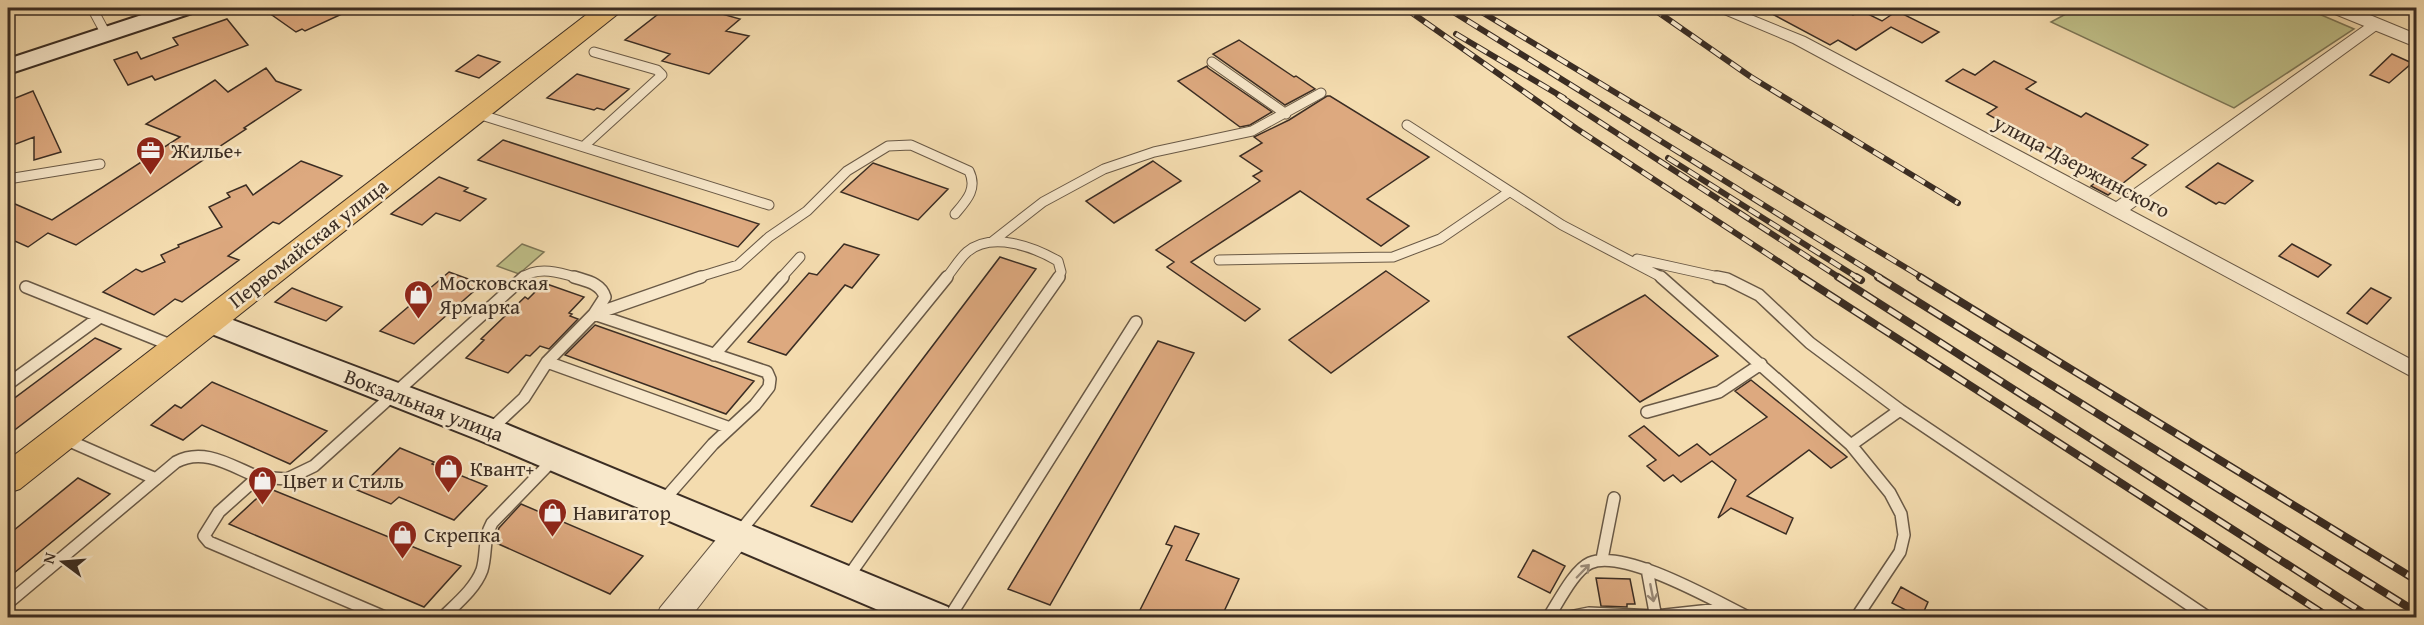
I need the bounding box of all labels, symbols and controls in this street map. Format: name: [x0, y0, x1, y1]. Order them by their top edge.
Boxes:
street label: улица Дзержинского: [1987, 106, 2176, 226]
office icon: Жилье+: [134, 134, 166, 176]
place label: Жилье+: [170, 135, 242, 166]
street label: Первомайская улица: [221, 171, 395, 315]
place label: Московская Ярмарка: [438, 267, 549, 322]
shop icon: Московская Ярмарка: [402, 278, 434, 320]
street label: Вокзальная улица: [340, 360, 508, 450]
shop icon: Квант+: [433, 452, 465, 494]
place label: Квант+: [470, 453, 534, 484]
shop icon: Цвет и Стиль: [246, 464, 278, 506]
place label: Цвет и Стиль: [283, 465, 404, 496]
shop icon: Навигатор: [536, 496, 568, 538]
place label: Навигатор: [573, 497, 671, 528]
shop icon: Скрепка: [387, 518, 419, 560]
place label: Скрепка: [424, 519, 500, 550]
north arrow: [33, 532, 93, 592]
text: N: [36, 549, 62, 566]
one-way arrow: [1575, 563, 1590, 578]
one-way arrow: [1647, 583, 1658, 603]

